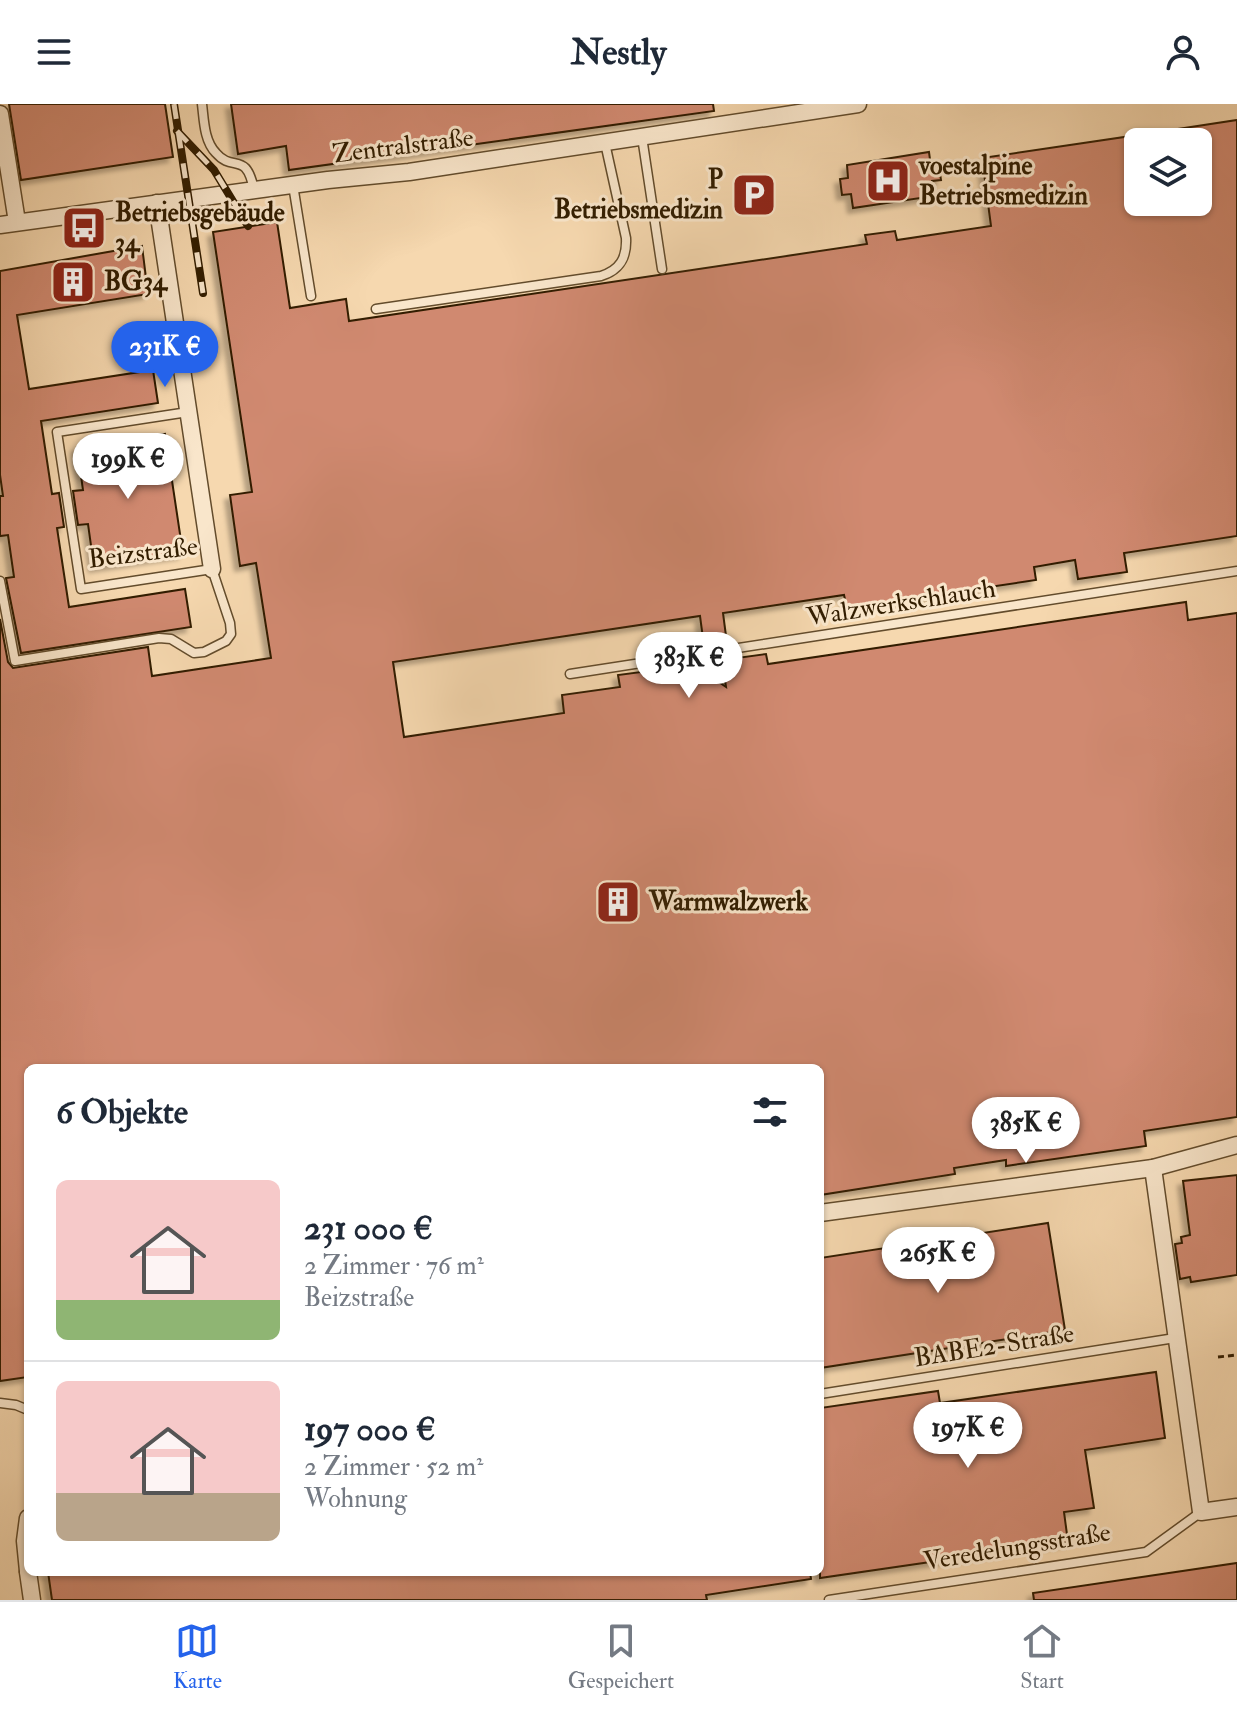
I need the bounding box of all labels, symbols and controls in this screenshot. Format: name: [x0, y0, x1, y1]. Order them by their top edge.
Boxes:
icon: menu: [32, 30, 76, 74]
text: Nestly: [571, 30, 666, 75]
icon: person: [1161, 30, 1205, 74]
street label: Zentralstraße: [331, 121, 475, 171]
map controls: [1124, 128, 1212, 216]
button: layers: [1124, 128, 1212, 216]
place label: voestalpine Betriebsmedizin: [918, 150, 1089, 212]
hospital icon: voestalpine Betriebsmedizin: [864, 157, 912, 205]
place label: P Betriebsmedizin: [554, 164, 724, 226]
parking icon: P Betriebsmedizin: [730, 171, 778, 219]
place label: Betriebsgebäude 34: [115, 197, 285, 259]
bus stop icon: Betriebsgebäude 34: [60, 204, 108, 252]
building icon: BG34: [49, 258, 97, 306]
place label: BG34: [104, 266, 169, 298]
pin: 231K €: [100, 321, 230, 389]
text: 231K €: [129, 331, 201, 363]
pin: 199K €: [63, 433, 193, 501]
text: 199K €: [91, 443, 165, 475]
street label: Beizstraße: [86, 530, 200, 576]
street label: Walzwerkschlauch: [803, 572, 998, 634]
pin: 383K €: [624, 632, 754, 700]
text: 383K €: [653, 642, 725, 674]
building icon: Warmwalzwerk: [594, 878, 642, 926]
place label: Warmwalzwerk: [648, 886, 808, 918]
icon: filters: [748, 1090, 792, 1134]
text: 6 Objekte: [56, 1091, 188, 1134]
pin: 385K €: [961, 1097, 1091, 1165]
text: 385K €: [990, 1107, 1062, 1139]
text: 231 000 €: [304, 1207, 433, 1250]
icon: home: [120, 1212, 216, 1308]
pin: 265K €: [873, 1227, 1003, 1295]
text: 265K €: [900, 1237, 976, 1269]
text: 2 Zimmer · 76 m²: [304, 1250, 484, 1282]
text: Beizstraße: [304, 1282, 414, 1314]
street label: BABE2-Straße: [912, 1318, 1076, 1374]
pin: 197K €: [903, 1402, 1033, 1470]
text: 197 000 €: [304, 1408, 436, 1451]
text: 197K €: [931, 1412, 1005, 1444]
icon: home: [120, 1413, 216, 1509]
text: 2 Zimmer · 52 m²: [304, 1451, 483, 1483]
text: Wohnung: [304, 1483, 407, 1515]
street label: Veredelungsstraße: [921, 1516, 1113, 1578]
tab: Karte: [173, 1619, 222, 1695]
tab: Gespeichert: [568, 1619, 674, 1695]
tab: Start: [1020, 1619, 1064, 1695]

